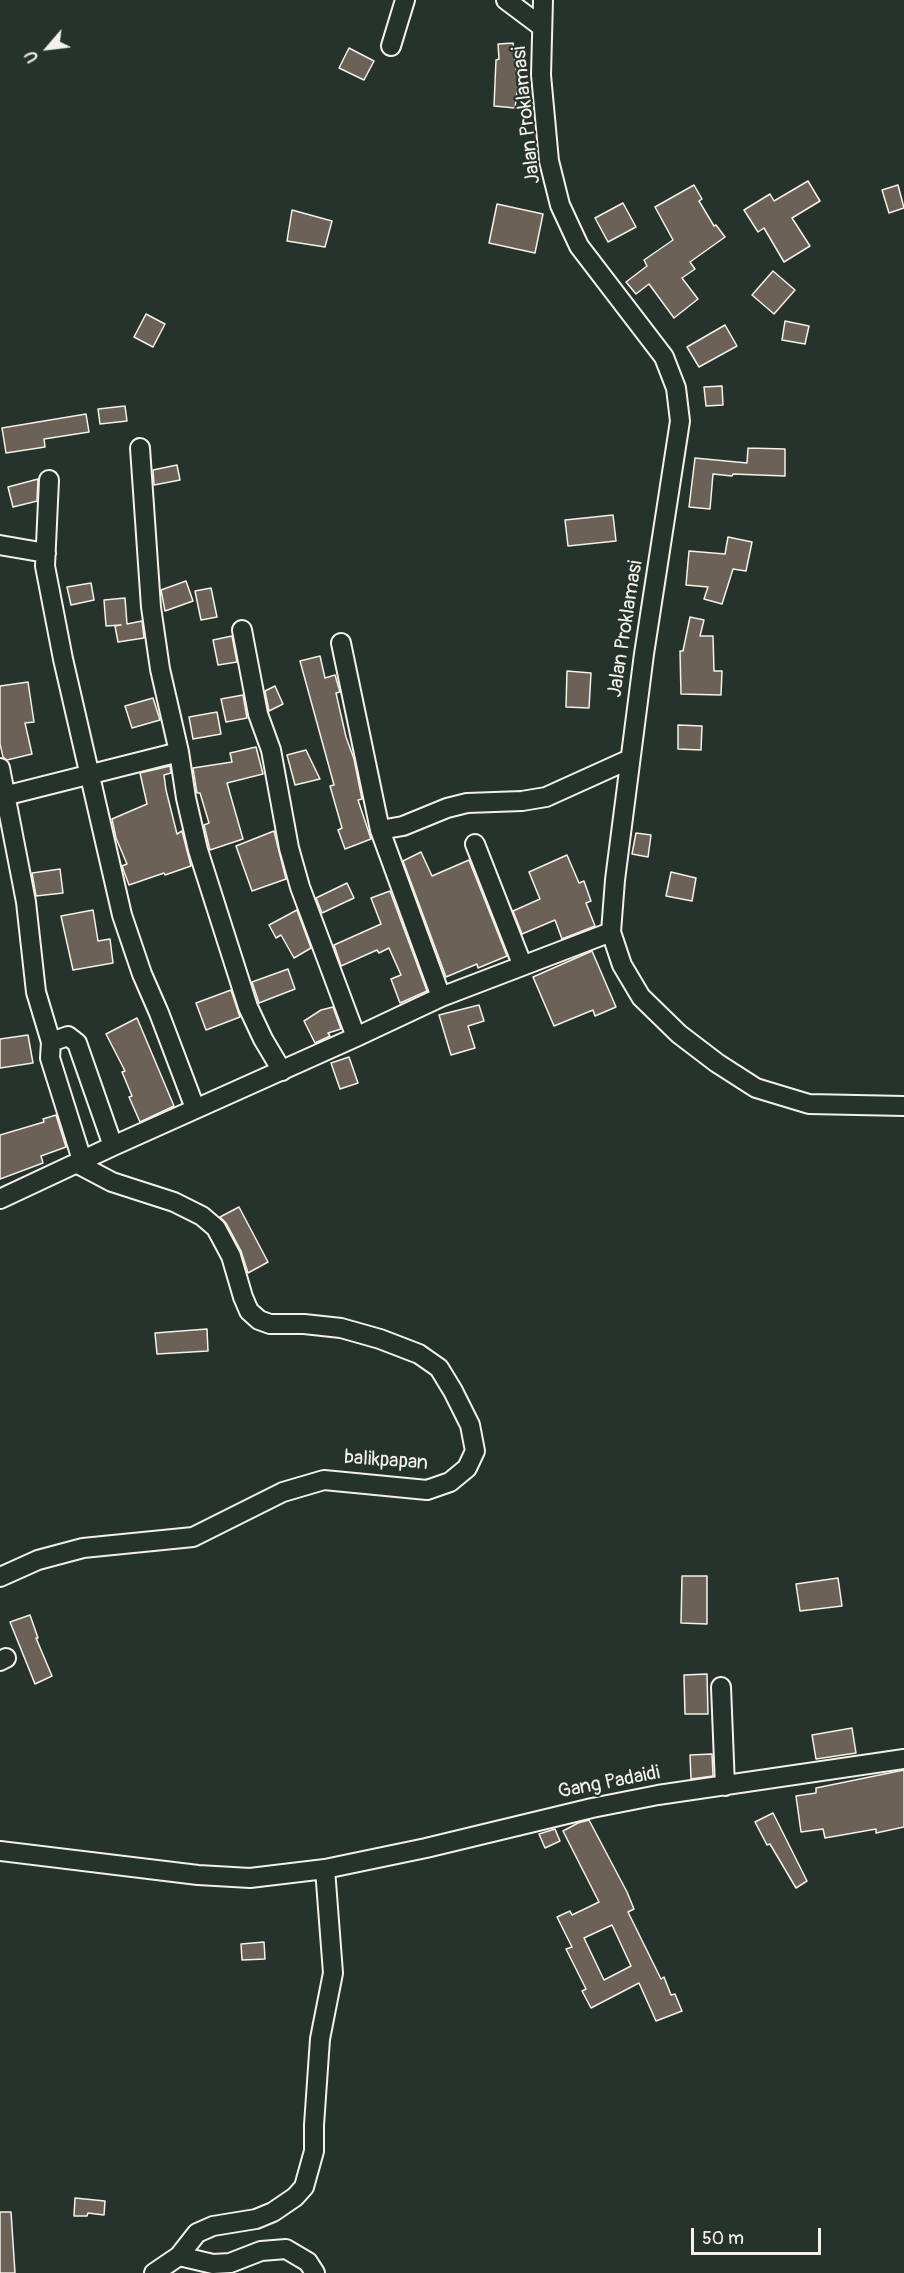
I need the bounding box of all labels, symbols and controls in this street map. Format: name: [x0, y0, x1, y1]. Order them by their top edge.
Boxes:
north arrow: [18, 18, 78, 78]
street label: Jalan Proklamasi: [508, 45, 546, 185]
text: U: [21, 47, 43, 66]
street label: Jalan Proklamasi: [603, 559, 649, 699]
street label: balikpapan: [343, 1446, 429, 1476]
street label: Gang Padaidi: [556, 1761, 662, 1805]
scale bar: [694, 2216, 824, 2254]
text: 50 m: [702, 2227, 744, 2250]

